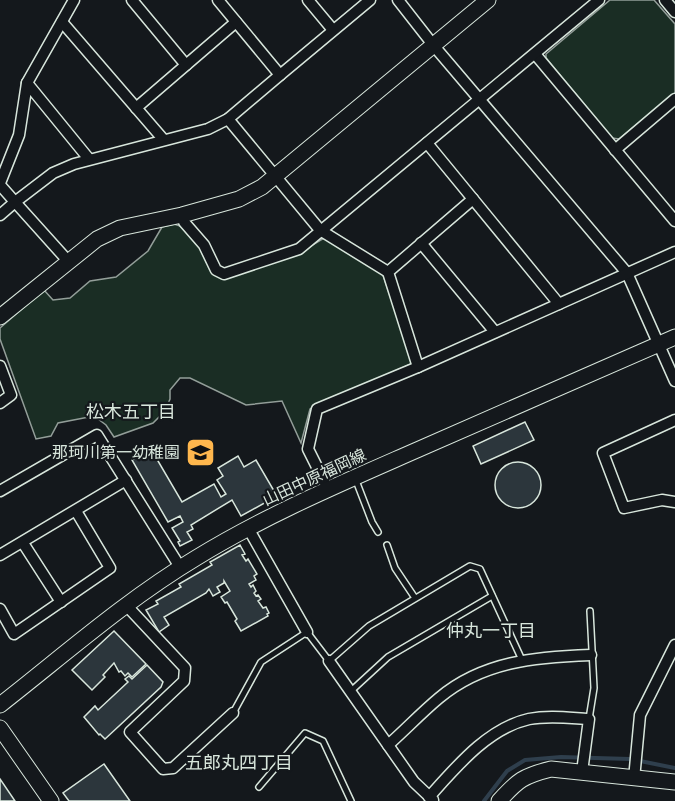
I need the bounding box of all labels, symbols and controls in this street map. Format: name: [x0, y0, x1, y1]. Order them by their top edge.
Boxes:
district label: 松木五丁目: [86, 401, 176, 423]
school or university icon: 那珂川第一幼稚園: [185, 436, 217, 468]
place label: 那珂川第一幼稚園: [52, 443, 180, 462]
street label: 山田中原福岡線: [259, 445, 369, 510]
district label: 仲丸一丁目: [446, 620, 536, 642]
district label: 五郎丸四丁目: [185, 752, 293, 774]

